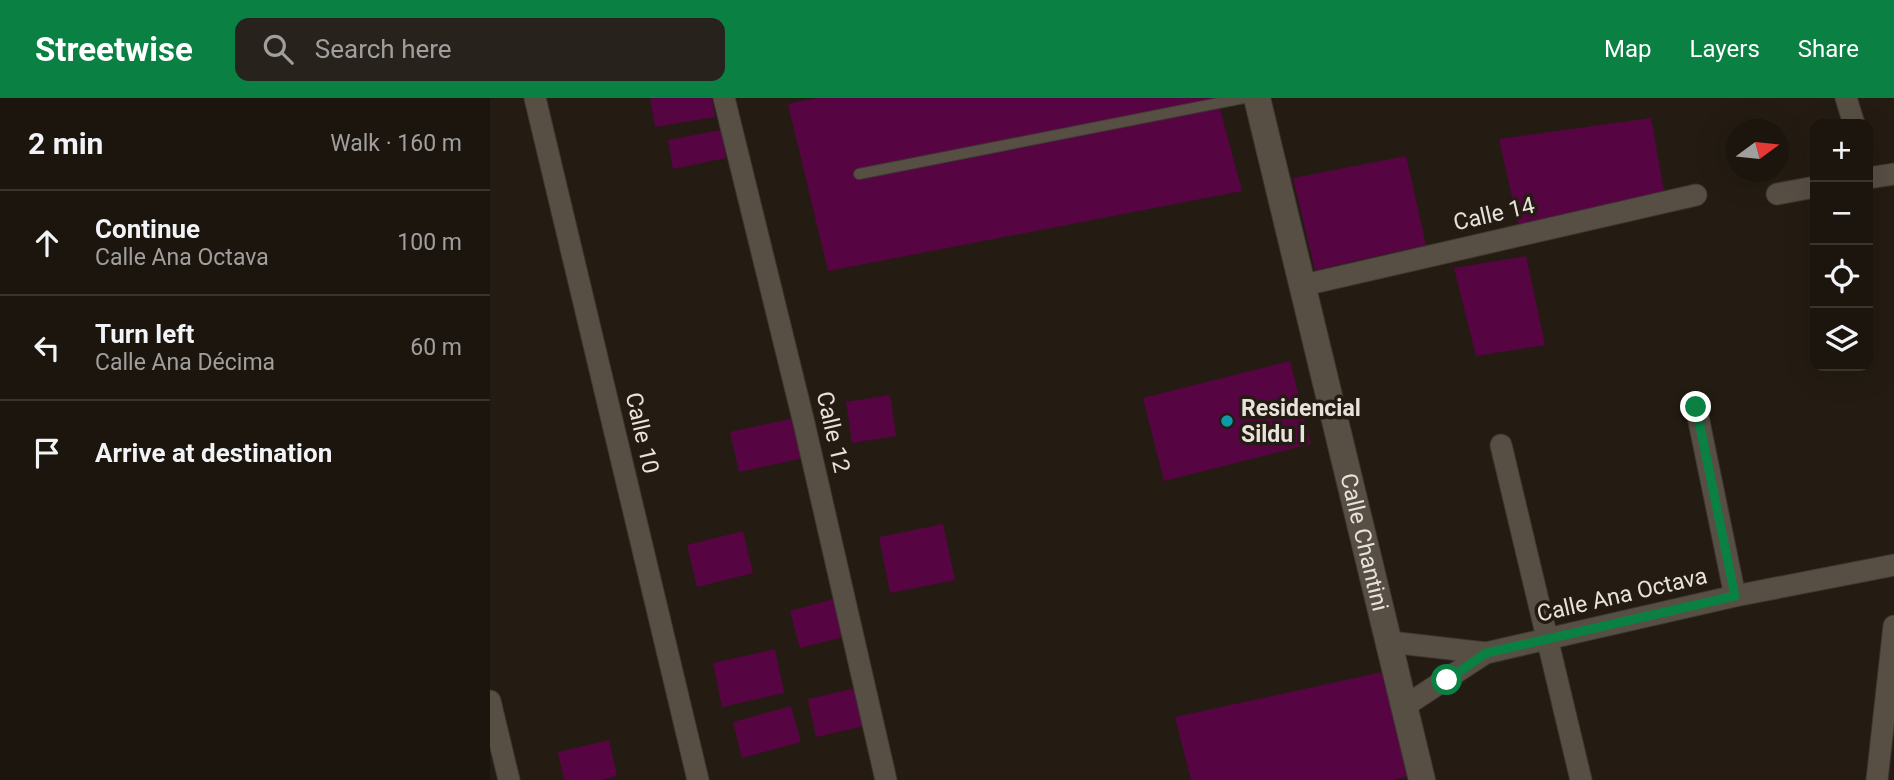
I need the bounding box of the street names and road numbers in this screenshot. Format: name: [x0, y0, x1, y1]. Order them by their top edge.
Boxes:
street label: Calle 14: [1451, 192, 1537, 236]
street label: Calle 12: [811, 389, 855, 475]
street label: Calle 10: [620, 390, 664, 476]
street label: Calle Chantini: [1335, 471, 1394, 614]
street label: Calle Ana Octava: [1534, 562, 1710, 628]

